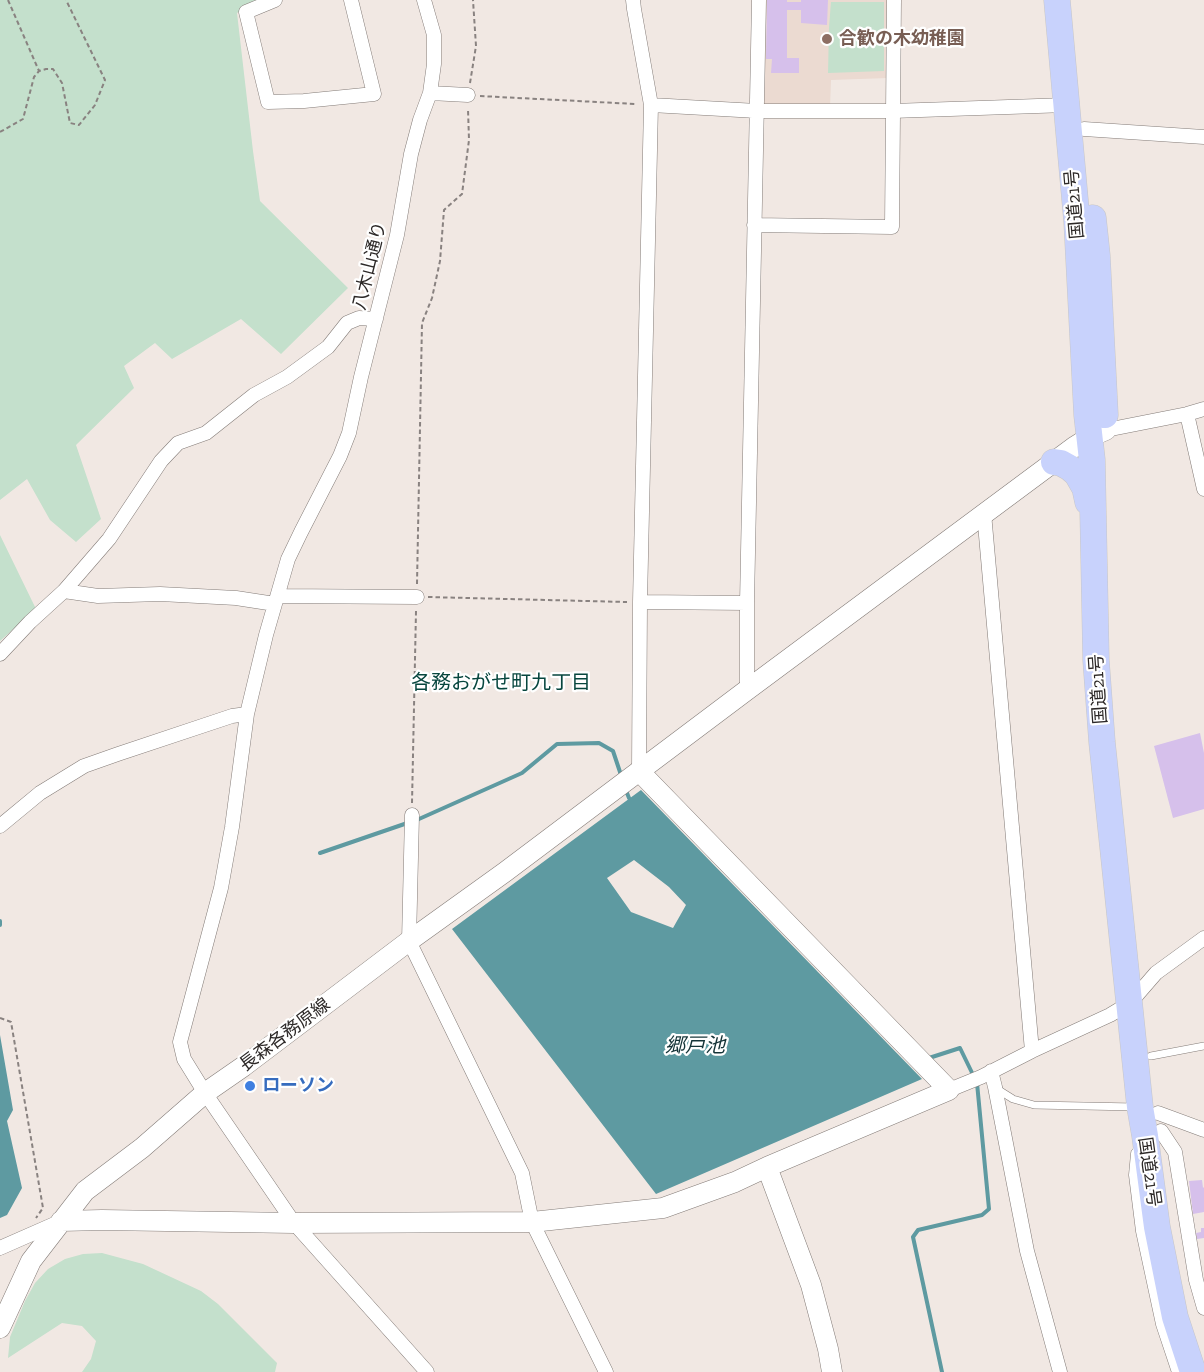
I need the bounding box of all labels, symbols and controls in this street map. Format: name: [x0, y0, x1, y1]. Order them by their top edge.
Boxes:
place label: 合歓の木幼稚園: [839, 28, 965, 50]
marker: 合歓の木幼稚園: [820, 32, 834, 46]
street label: 国道21号: [1061, 168, 1089, 240]
street label: 八木山通り: [349, 220, 391, 312]
street label: 国道21号: [1086, 653, 1112, 725]
district label: 各務おがせ町九丁目: [411, 671, 591, 695]
street label: 長森各務原線: [235, 994, 335, 1076]
water label: 郷戸池: [665, 1034, 725, 1058]
place label: ローソン: [262, 1075, 334, 1097]
marker: ローソン: [243, 1079, 257, 1093]
street label: 国道21号: [1133, 1136, 1165, 1208]

